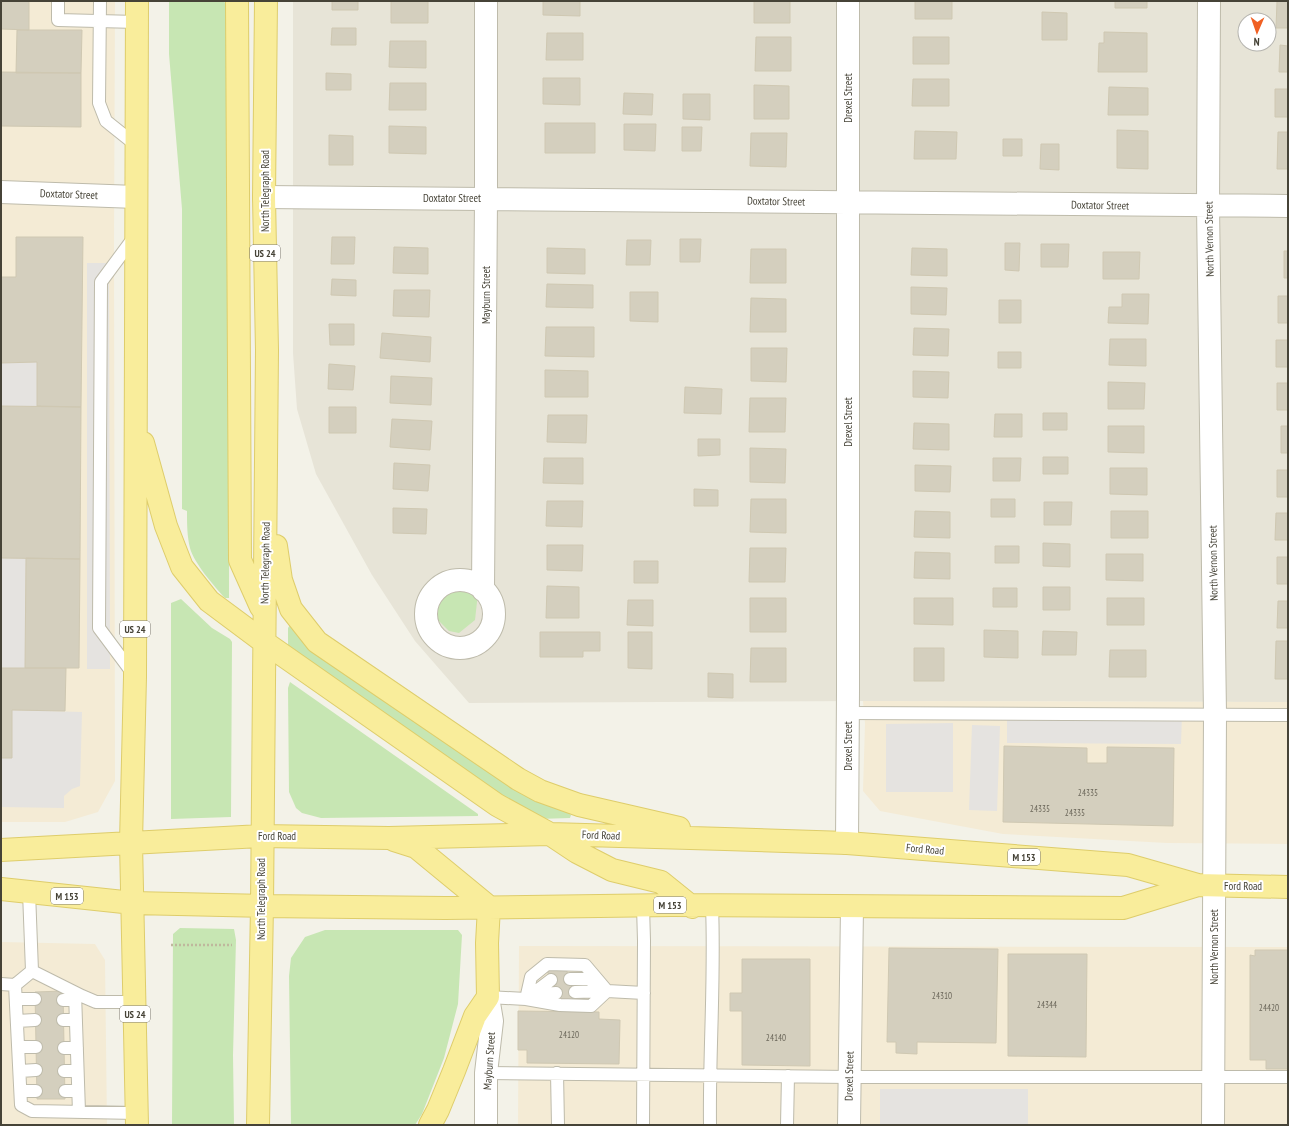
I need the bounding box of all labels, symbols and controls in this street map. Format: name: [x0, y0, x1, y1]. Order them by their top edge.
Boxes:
north arrow: [1237, 12, 1277, 52]
text: N: [1253, 35, 1260, 49]
street label: Drexel Street: [841, 73, 855, 123]
street label: North Telegraph Road: [258, 150, 272, 232]
street label: Doxtator Street: [40, 186, 98, 202]
street label: Doxtator Street: [423, 191, 481, 205]
street label: Doxtator Street: [747, 193, 805, 209]
street label: Doxtator Street: [1071, 197, 1129, 213]
street label: North Vernon Street: [1201, 201, 1217, 277]
road number: US 24: [250, 245, 280, 261]
street label: Mayburn Street: [479, 266, 493, 324]
street label: Drexel Street: [841, 397, 855, 447]
street label: North Telegraph Road: [257, 522, 273, 604]
street label: North Vernon Street: [1205, 525, 1221, 601]
road number: US 24: [120, 621, 150, 637]
street label: Drexel Street: [841, 721, 855, 771]
house number: 24335: [1078, 787, 1098, 798]
house number: 24335: [1030, 803, 1050, 814]
house number: 24335: [1065, 807, 1085, 818]
street label: Ford Road: [582, 827, 621, 843]
street label: Ford Road: [258, 829, 296, 843]
street label: Ford Road: [905, 840, 945, 858]
road number: M 153: [1008, 849, 1040, 865]
street label: North Telegraph Road: [254, 858, 268, 940]
street label: Ford Road: [1224, 879, 1262, 893]
road number: M 153: [51, 888, 83, 904]
road number: M 153: [654, 897, 686, 913]
street label: North Vernon Street: [1207, 909, 1221, 985]
house number: 24310: [932, 990, 952, 1001]
house number: 24344: [1037, 999, 1057, 1010]
house number: 24420: [1259, 1002, 1279, 1013]
road number: US 24: [120, 1006, 150, 1022]
house number: 24120: [559, 1029, 579, 1040]
street label: Mayburn Street: [480, 1032, 498, 1090]
house number: 24140: [766, 1032, 786, 1043]
street label: Drexel Street: [842, 1051, 856, 1101]

